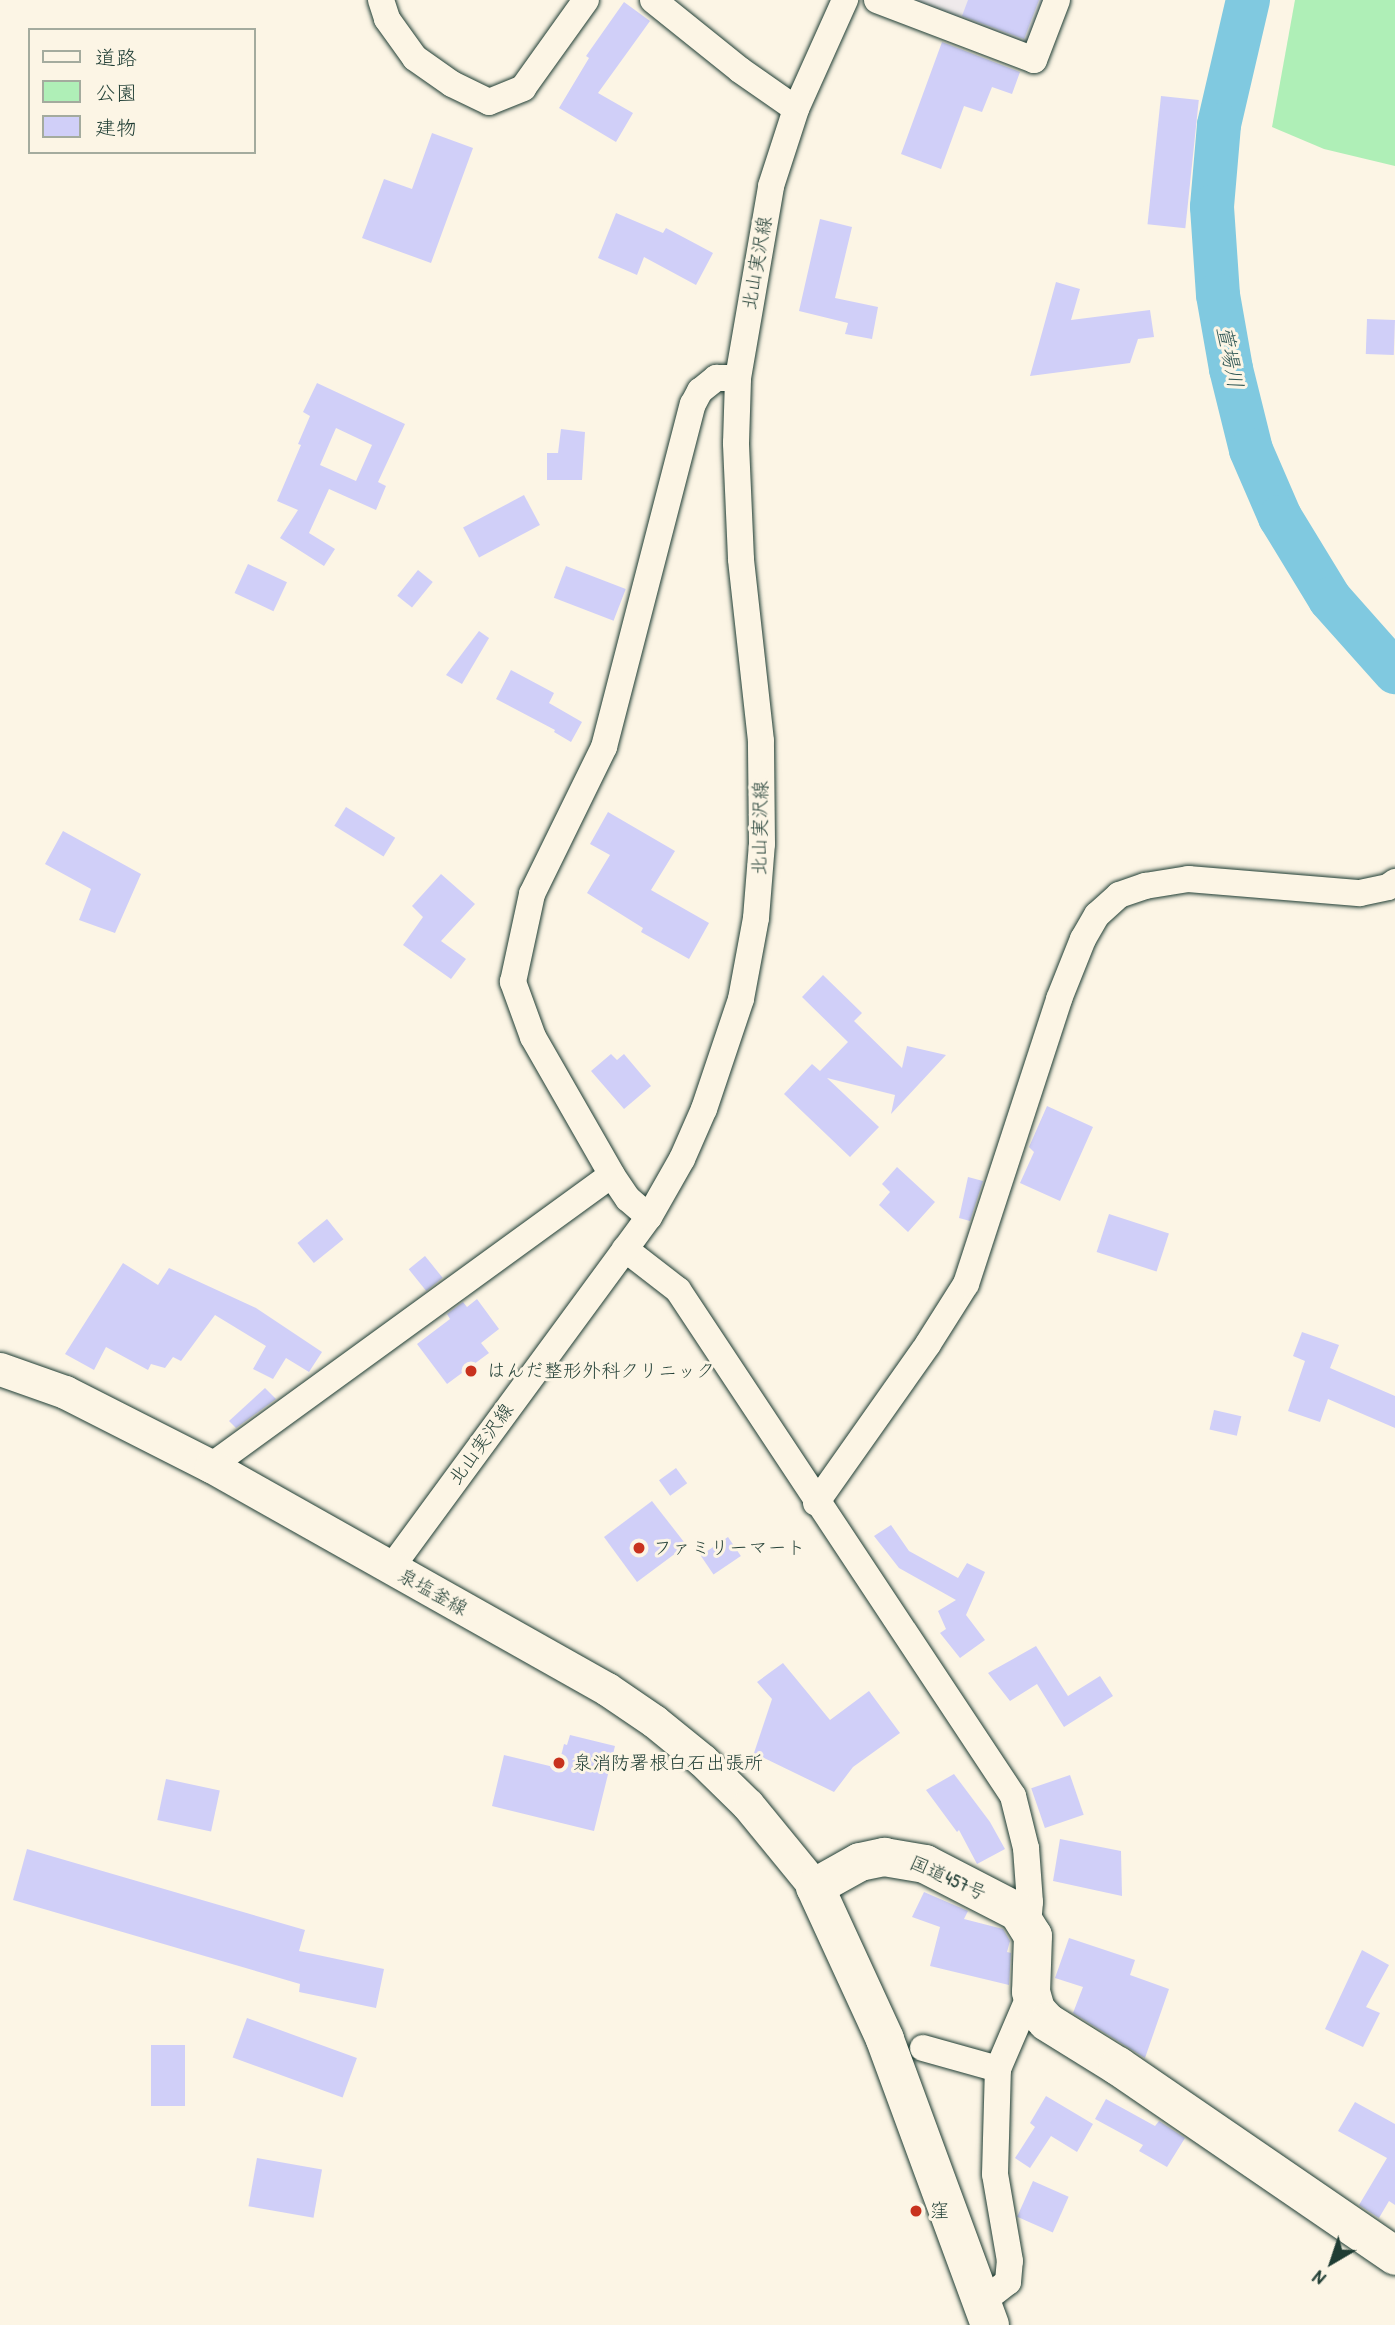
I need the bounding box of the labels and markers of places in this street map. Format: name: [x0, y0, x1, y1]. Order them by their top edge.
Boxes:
place label: はんだ整形外科クリニック: [487, 1360, 715, 1382]
marker: はんだ整形外科クリニック: [461, 1361, 481, 1381]
place label: ファミリーマート: [653, 1537, 805, 1559]
marker: ファミリーマート: [631, 1540, 647, 1556]
place label: 泉消防署根白石出張所: [573, 1752, 763, 1774]
marker: 泉消防署根白石出張所: [551, 1755, 567, 1771]
place label: 窪: [930, 2200, 949, 2222]
marker: 窪: [908, 2203, 924, 2219]

